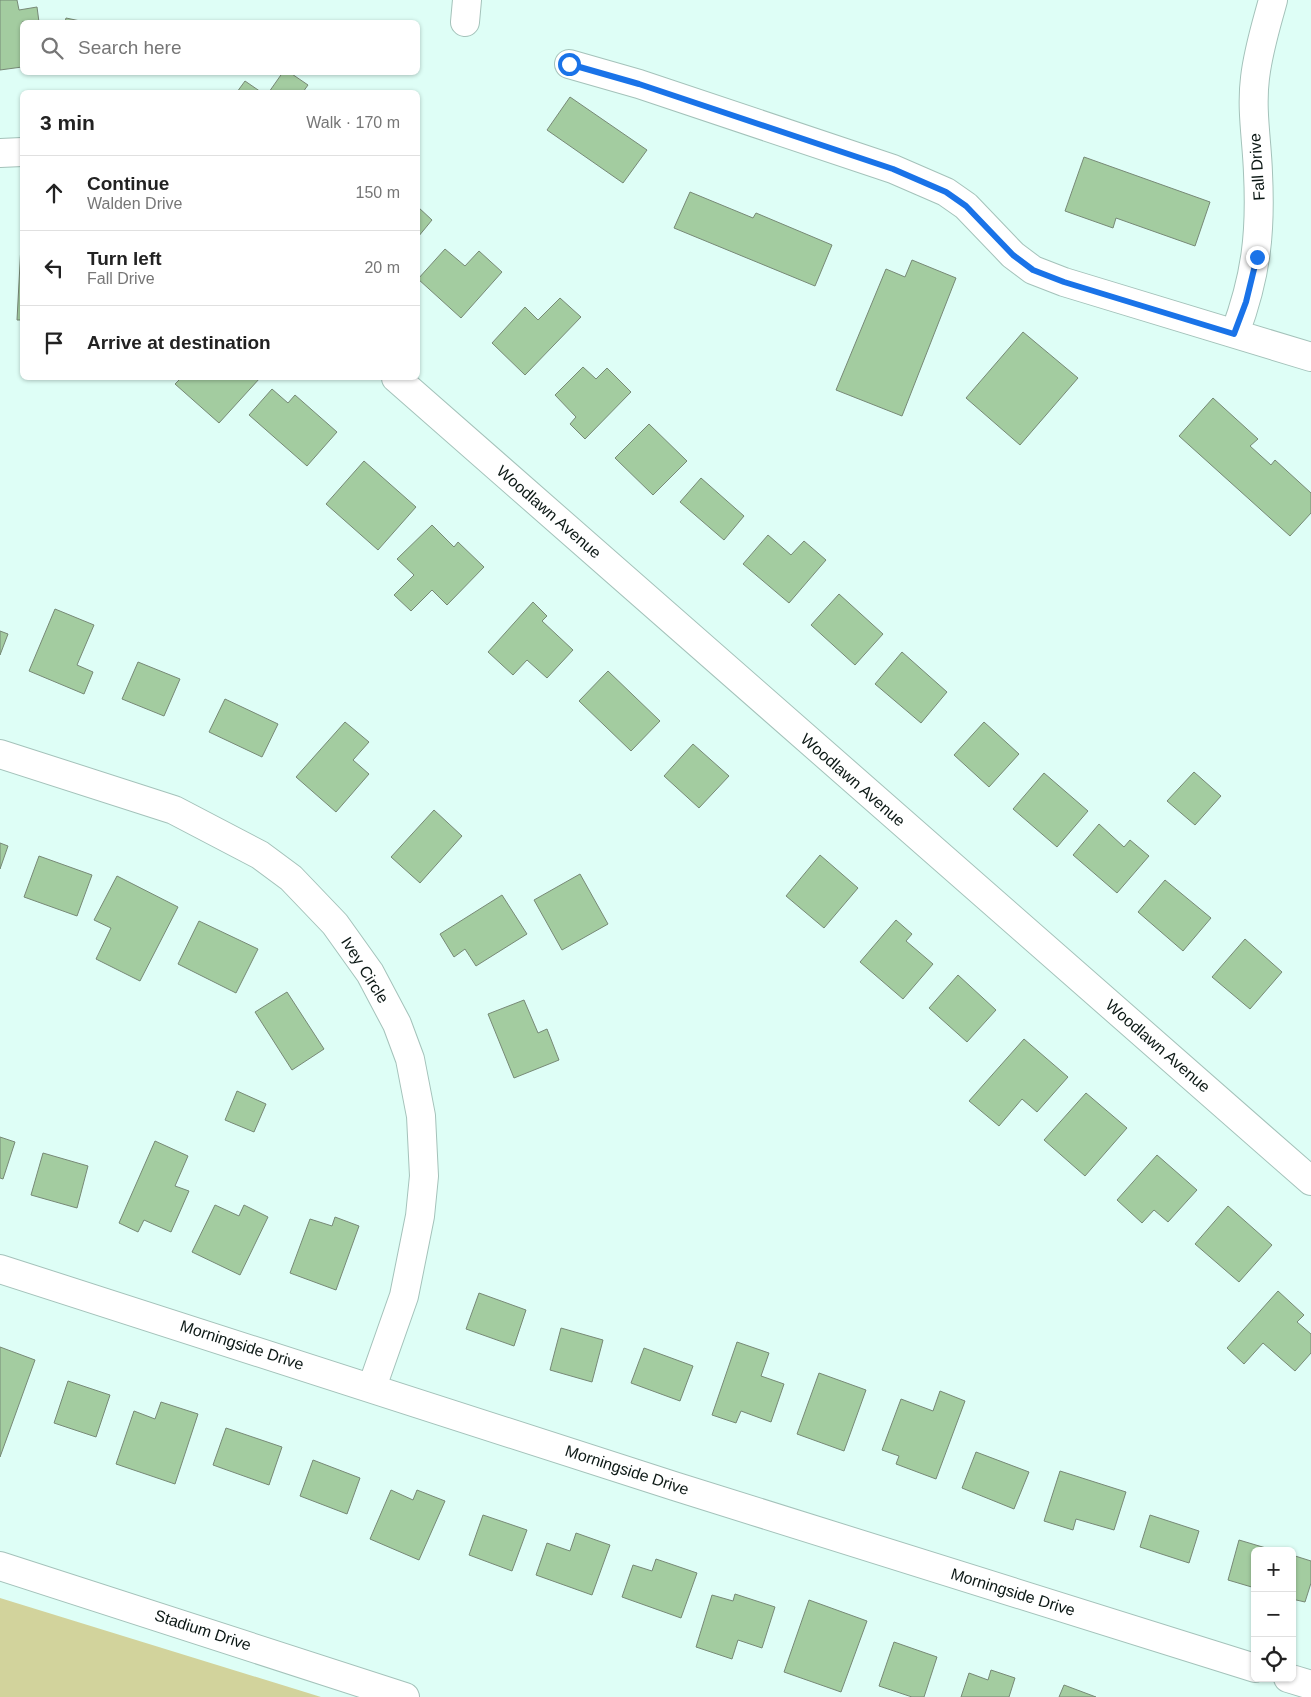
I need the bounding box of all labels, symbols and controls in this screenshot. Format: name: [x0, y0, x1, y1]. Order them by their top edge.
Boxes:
search box: [20, 20, 420, 75]
icon: search: [38, 34, 66, 62]
text: Search here: [78, 37, 182, 58]
route start: [558, 53, 581, 76]
text: 3 min: [40, 111, 95, 134]
text: Walk · 170 m: [306, 114, 400, 131]
street label: Fall Drive: [1246, 133, 1268, 201]
text: Continue: [87, 173, 169, 194]
icon: ahead: [40, 179, 68, 207]
text: 150 m: [356, 184, 400, 201]
text: Walden Drive: [87, 195, 182, 212]
route end: [1246, 246, 1269, 269]
text: Turn left: [87, 248, 162, 269]
icon: left: [40, 254, 68, 282]
text: 20 m: [364, 259, 400, 276]
text: Fall Drive: [87, 270, 155, 287]
icon: arrive: [40, 329, 68, 357]
text: Arrive at destination: [87, 332, 271, 353]
street label: Woodlawn Avenue: [494, 462, 604, 562]
street label: Woodlawn Avenue: [798, 730, 908, 830]
street label: Ivey Circle: [338, 934, 392, 1006]
street label: Woodlawn Avenue: [1103, 996, 1213, 1096]
street label: Morningside Drive: [178, 1317, 306, 1373]
street label: Morningside Drive: [563, 1442, 691, 1498]
map controls: [1251, 1547, 1296, 1682]
button: +: [1251, 1547, 1296, 1592]
street label: Morningside Drive: [949, 1565, 1077, 1619]
button: −: [1251, 1592, 1296, 1637]
street label: Stadium Drive: [153, 1606, 253, 1654]
button: locate: [1251, 1637, 1296, 1682]

